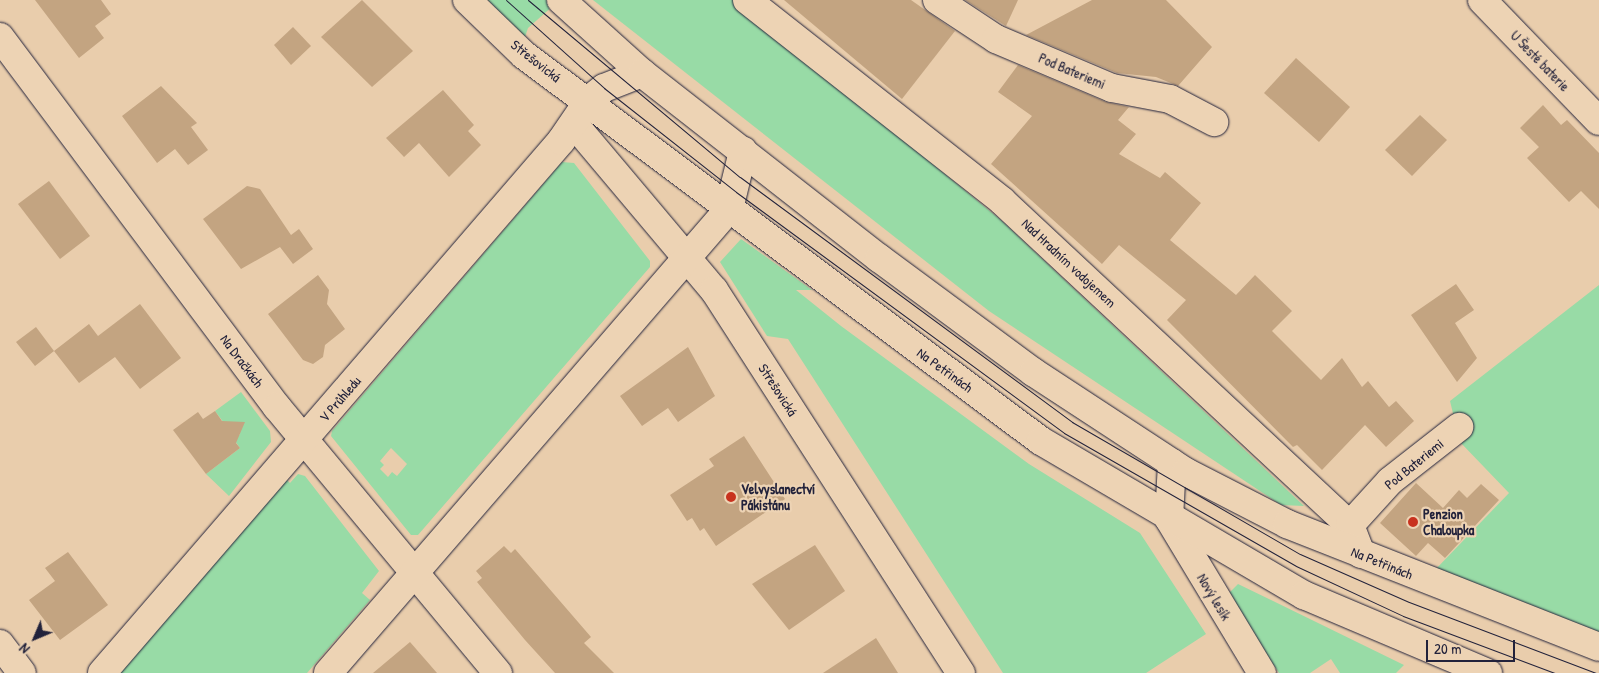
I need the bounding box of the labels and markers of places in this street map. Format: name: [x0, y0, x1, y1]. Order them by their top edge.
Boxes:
place label: Velvyslanectví Pákistánu: [741, 481, 815, 514]
marker: Velvyslanectví Pákistánu: [725, 491, 737, 503]
place label: Penzion Chaloupka: [1423, 506, 1474, 538]
marker: Penzion Chaloupka: [1407, 516, 1419, 528]

